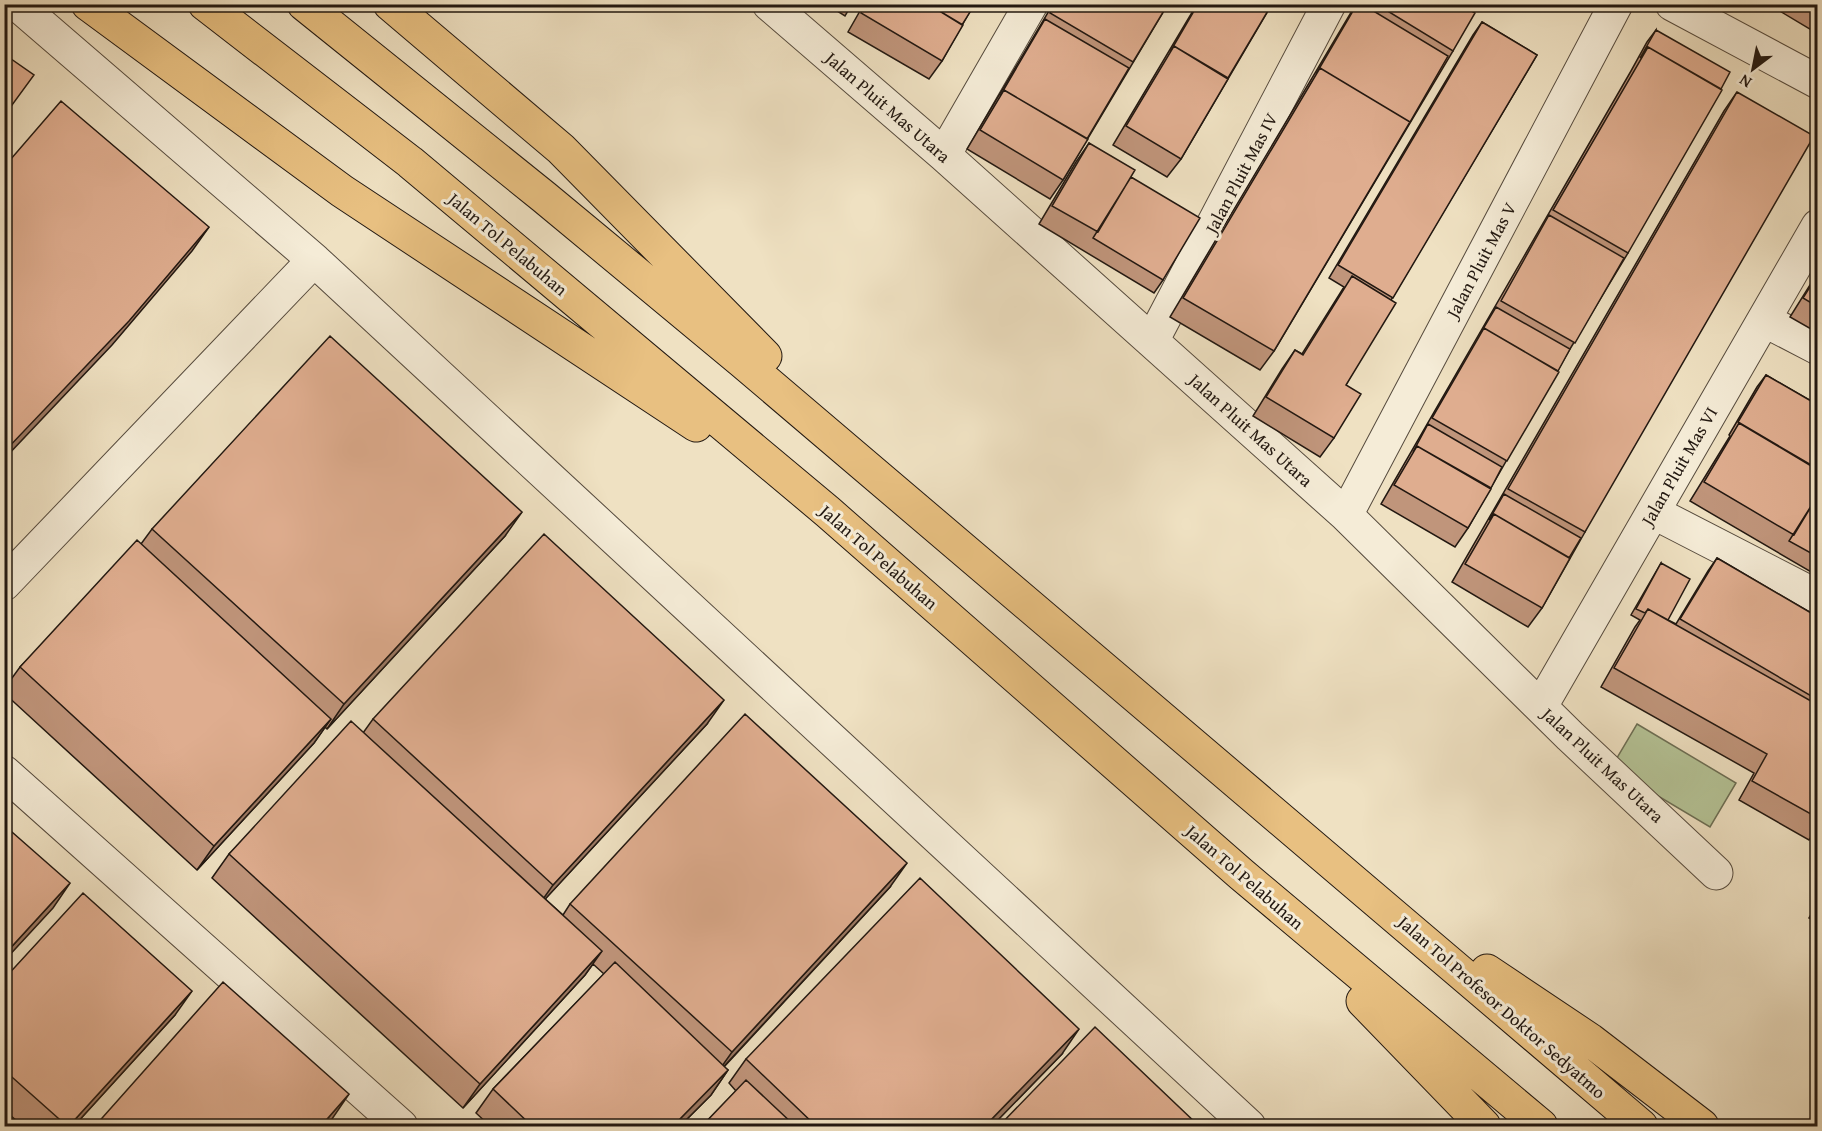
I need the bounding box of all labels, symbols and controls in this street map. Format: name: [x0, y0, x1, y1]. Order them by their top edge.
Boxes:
north arrow: [1723, 39, 1783, 99]
street label: Jalan Pluit Mas Utara: [818, 44, 957, 169]
text: N: [1734, 69, 1756, 95]
street label: Jalan Pluit Mas IV: [1197, 108, 1284, 240]
street label: Jalan Tol Pelabuhan: [441, 185, 574, 302]
street label: Jalan Pluit Mas V: [1438, 197, 1523, 325]
street label: Jalan Pluit Mas Utara: [1182, 366, 1319, 493]
street label: Jalan Pluit Mas VI: [1633, 402, 1724, 532]
street label: Jalan Tol Pelabuhan: [812, 497, 944, 616]
street label: Jalan Pluit Mas Utara: [1534, 700, 1671, 829]
street label: Jalan Tol Pelabuhan: [1178, 817, 1310, 936]
street label: Jalan Tol Profesor Doktor Sedyatmo: [1391, 908, 1612, 1105]

